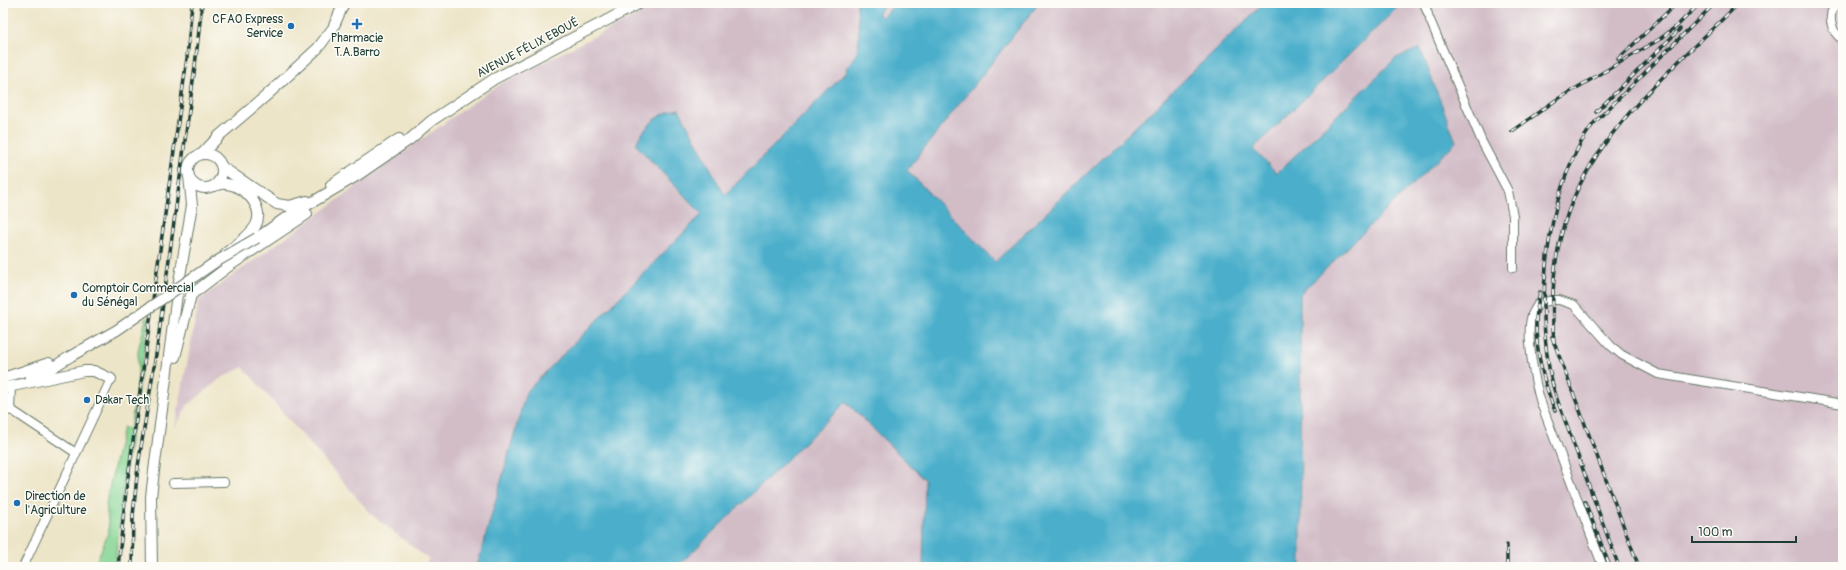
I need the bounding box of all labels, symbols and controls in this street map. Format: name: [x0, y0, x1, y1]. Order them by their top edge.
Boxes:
place label: CFAO Express Service: [212, 12, 284, 41]
street label: AVENUE FÉLIX EBOUÉ: [474, 14, 582, 81]
marker: Pharmacie T.A.Barro: [352, 19, 362, 29]
marker: CFAO Express Service: [286, 21, 296, 31]
place label: Pharmacie T.A.Barro: [331, 31, 383, 60]
place label: Comptoir Commercial du Sénégal: [82, 281, 194, 310]
marker: Comptoir Commercial du Sénégal: [69, 290, 79, 300]
place label: Dakar Tech: [95, 393, 150, 408]
marker: Dakar Tech: [82, 395, 92, 405]
place label: Direction de l'Agriculture: [25, 489, 86, 518]
marker: Direction de l'Agriculture: [12, 498, 22, 508]
scale bar: [1692, 518, 1796, 544]
text: 100 m: [1698, 525, 1733, 540]

